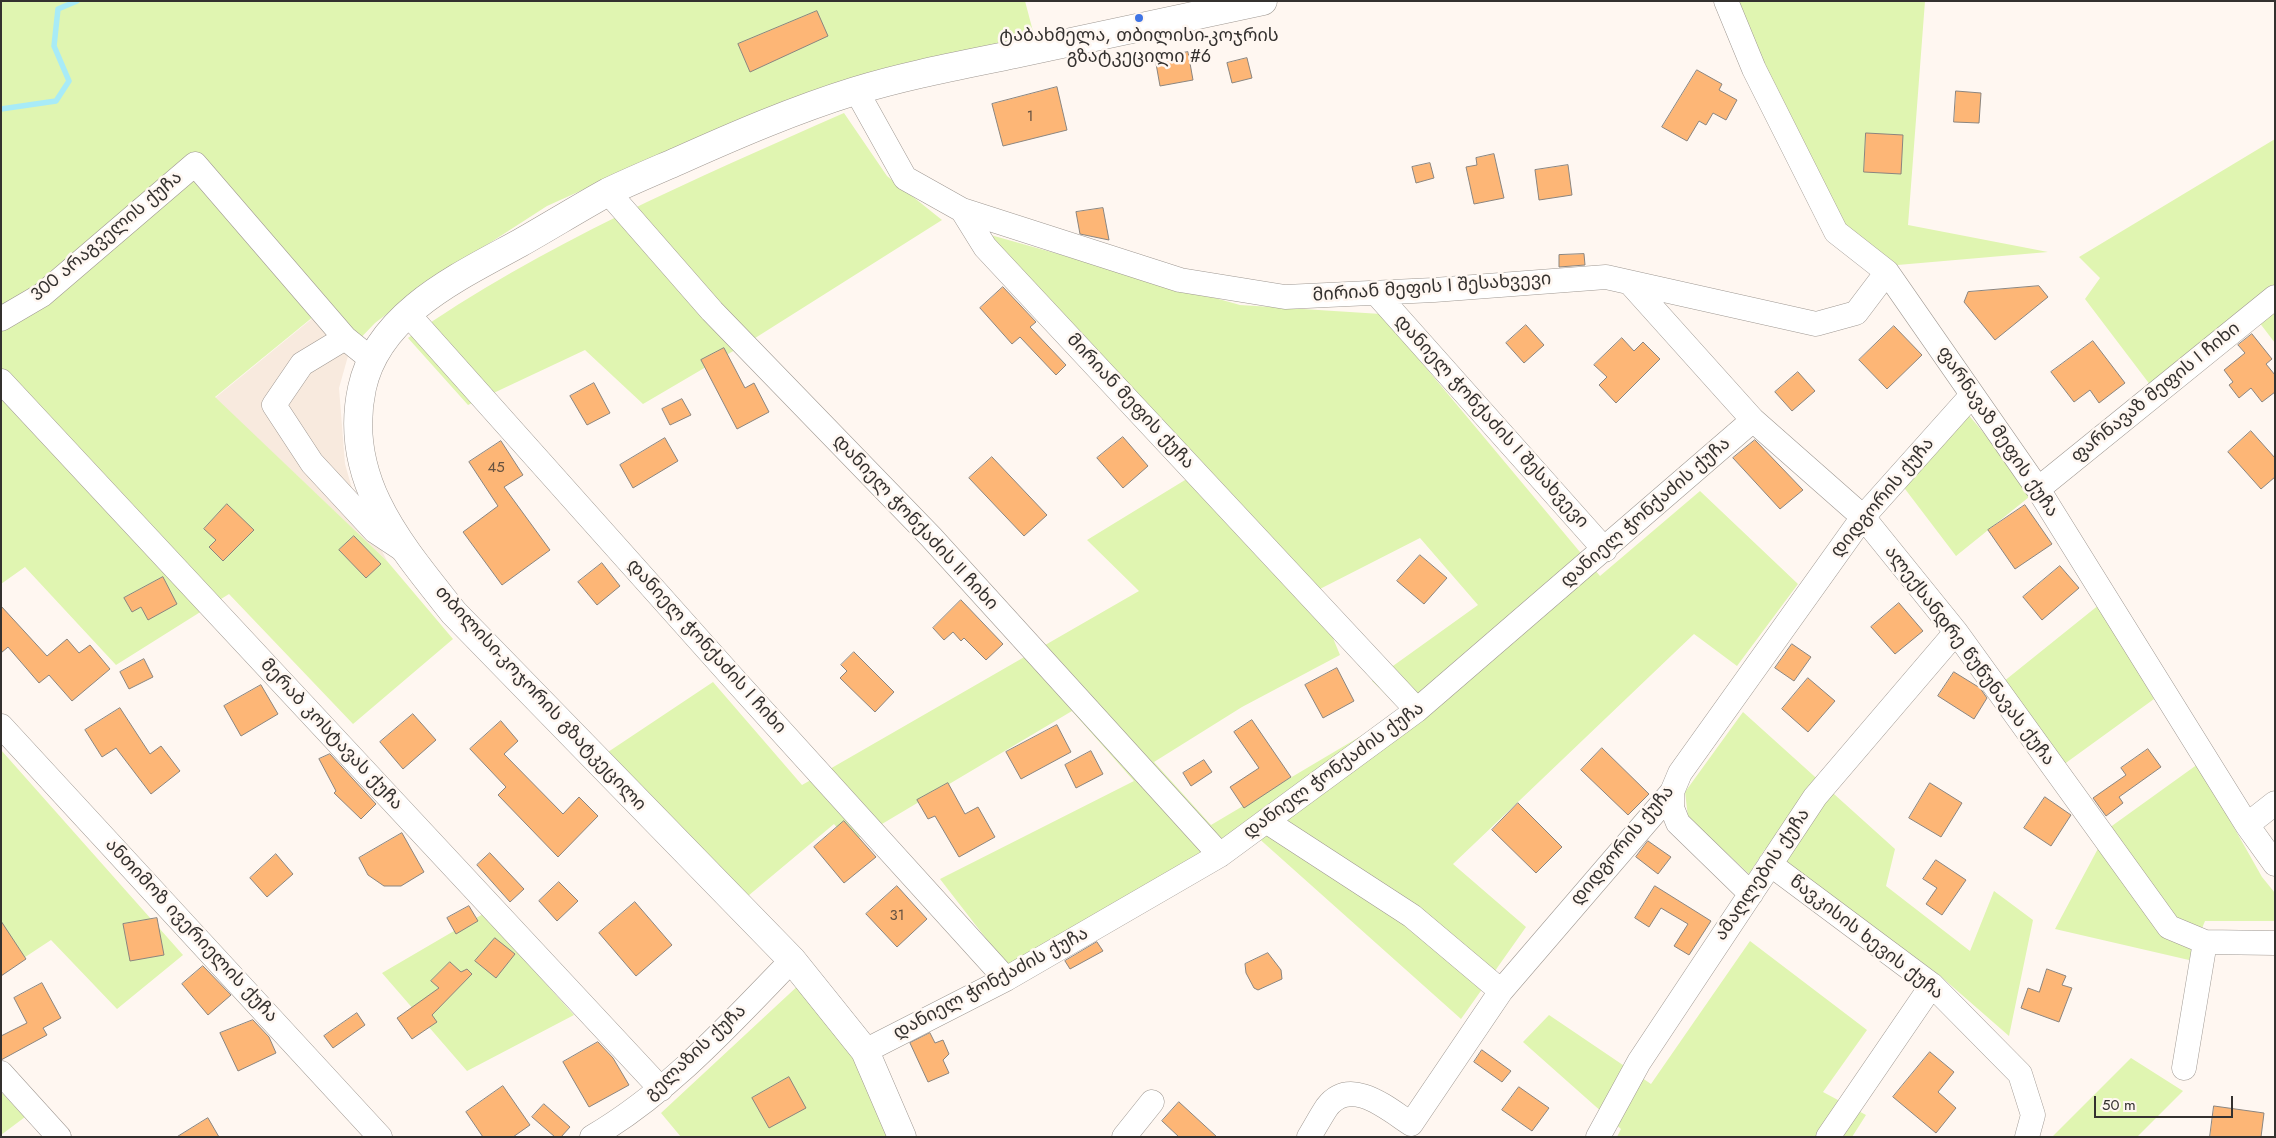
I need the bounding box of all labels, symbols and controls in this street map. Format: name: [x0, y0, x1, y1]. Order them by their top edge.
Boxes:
marker: ტაბახმელა, თბილისი-კოჯრის გზატკეცილი #6: [1133, 12, 1145, 24]
place label: ტაბახმელა, თბილისი-კოჯრის გზატკეცილი #6: [999, 26, 1279, 68]
house number: 1: [1027, 108, 1033, 126]
street label: 300 არაგველის ქუჩა: [27, 167, 187, 307]
street label: მირიან მეფის I შესახვევი: [1312, 269, 1552, 307]
street label: დანიელ ჭონქაძის I შესახვევი: [1389, 311, 1593, 533]
street label: ფარნავაზ მეფის I ჩიხი: [2067, 318, 2245, 468]
street label: მირიან მეფის ქუჩა: [1062, 330, 1198, 474]
street label: ფარნავაზ მეფის ქუჩა: [1932, 343, 2062, 521]
street label: დანიელ ჭონქაძის II ჩიხი: [828, 431, 1002, 615]
street label: დანიელ ჭონქაძის ქუჩა: [1557, 433, 1735, 593]
street label: დიდგორის ქუჩა: [1827, 434, 1939, 562]
house number: 45: [487, 459, 505, 477]
street label: ალექსანდრე წუწუნავას ქუჩა: [1879, 542, 2059, 770]
street label: დანიელ ჭონქაძის I ჩიხი: [622, 555, 790, 739]
street label: თბილისი-კოჯორის გზატკეცილი: [430, 582, 650, 816]
street label: მერაბ კოსტავას ქუჩა: [255, 655, 407, 815]
street label: დანიელ ჭონქაძის ქუჩა: [1240, 698, 1428, 844]
street label: დიდგორის ქუჩა: [1567, 782, 1679, 910]
street label: ამაღლების ქუჩა: [1711, 805, 1815, 945]
street label: ანთიმოზ ივერიელის ქუჩა: [100, 835, 282, 1027]
street label: წავკისის ხევის ქუჩა: [1785, 871, 1947, 1005]
house number: 31: [890, 907, 904, 925]
street label: დანიელ ჭონქაძის ქუჩა: [890, 923, 1092, 1045]
street label: გელაზის ქუჩა: [641, 1001, 751, 1105]
scale bar: [2096, 1086, 2235, 1118]
text: 50 m: [2102, 1094, 2136, 1116]

